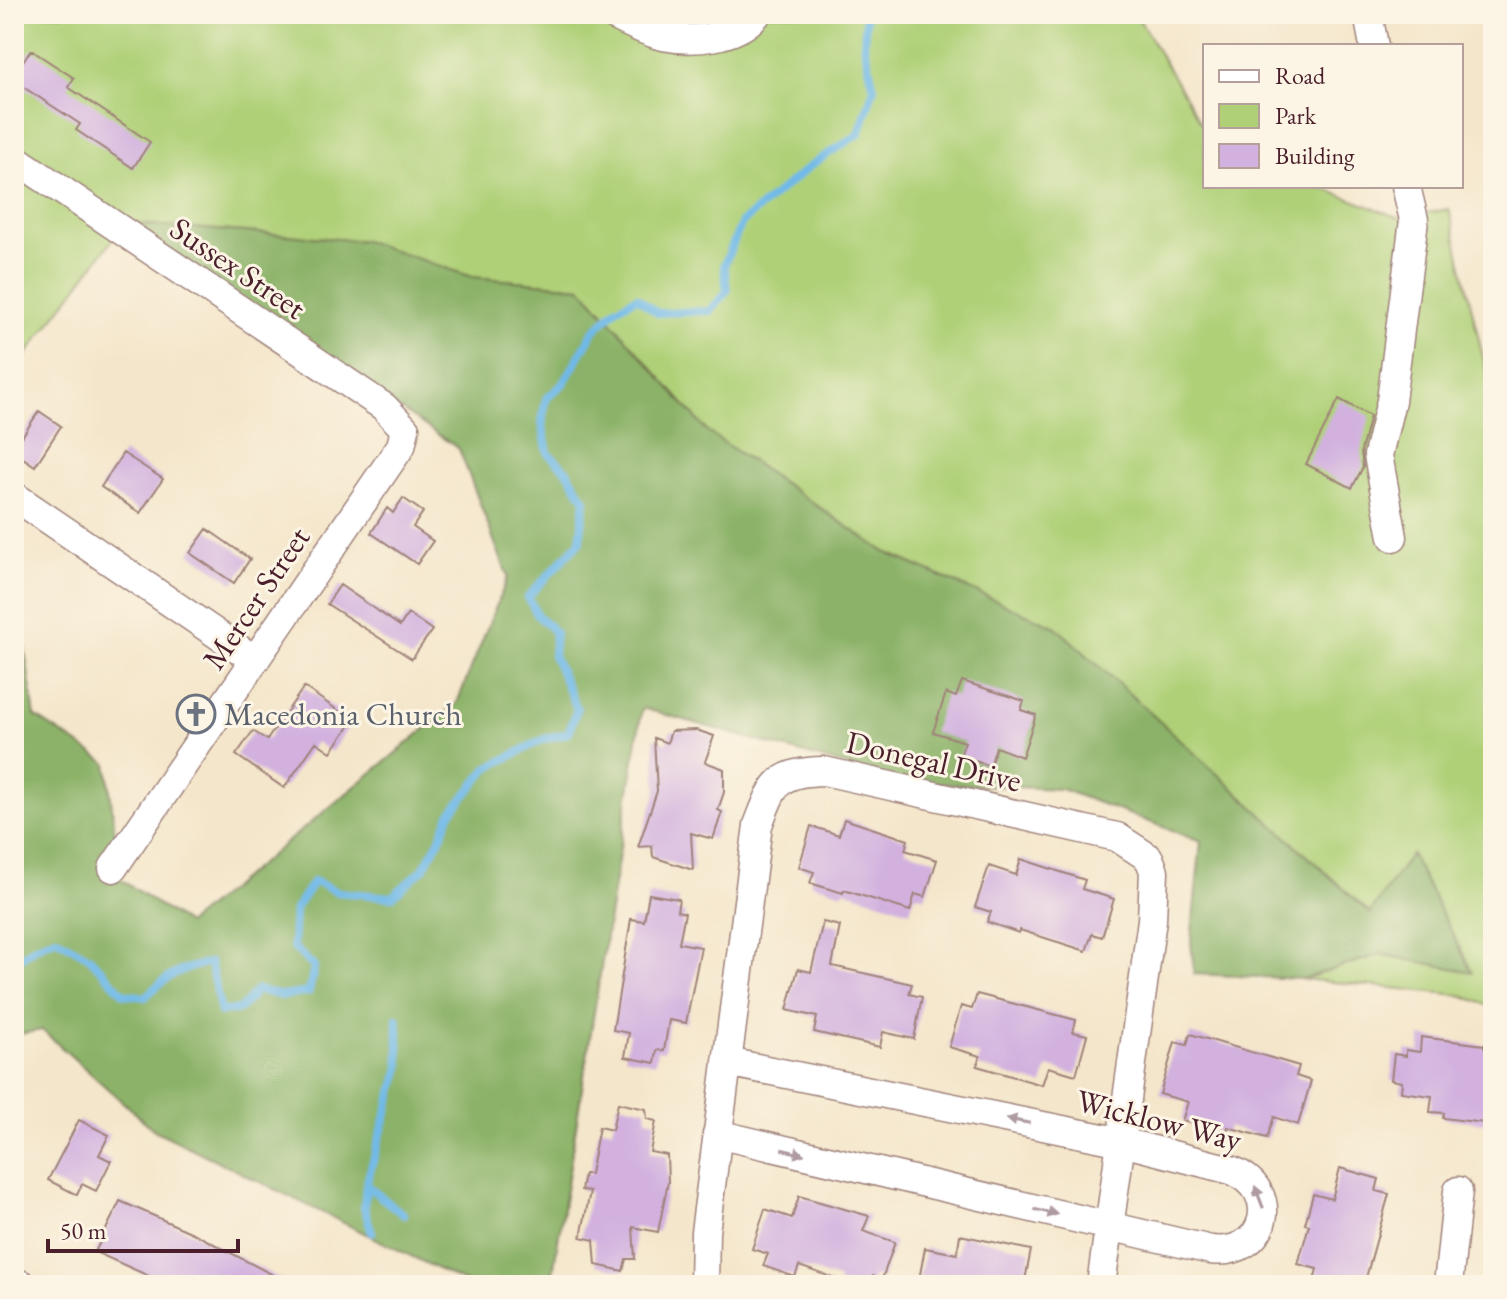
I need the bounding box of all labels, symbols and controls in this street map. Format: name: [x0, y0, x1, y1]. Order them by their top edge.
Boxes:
legend: [1203, 44, 1463, 188]
text: Road: [1275, 60, 1326, 91]
text: Park: [1275, 100, 1317, 131]
text: Building: [1275, 140, 1355, 171]
street label: Sussex Street: [162, 207, 314, 329]
street label: Mercer Street: [193, 518, 319, 678]
church icon: Macedonia Church: [175, 693, 217, 735]
place label: Macedonia Church: [224, 693, 462, 735]
street label: Donegal Drive: [842, 720, 1026, 802]
street label: Wicklow Way: [1072, 1079, 1247, 1161]
one-way arrow: [1005, 1114, 1030, 1126]
one-way arrow: [781, 1146, 806, 1159]
one-way arrow: [1252, 1185, 1264, 1209]
scale bar: [48, 1203, 238, 1253]
one-way arrow: [1034, 1206, 1059, 1218]
text: 50 m: [60, 1215, 107, 1246]

